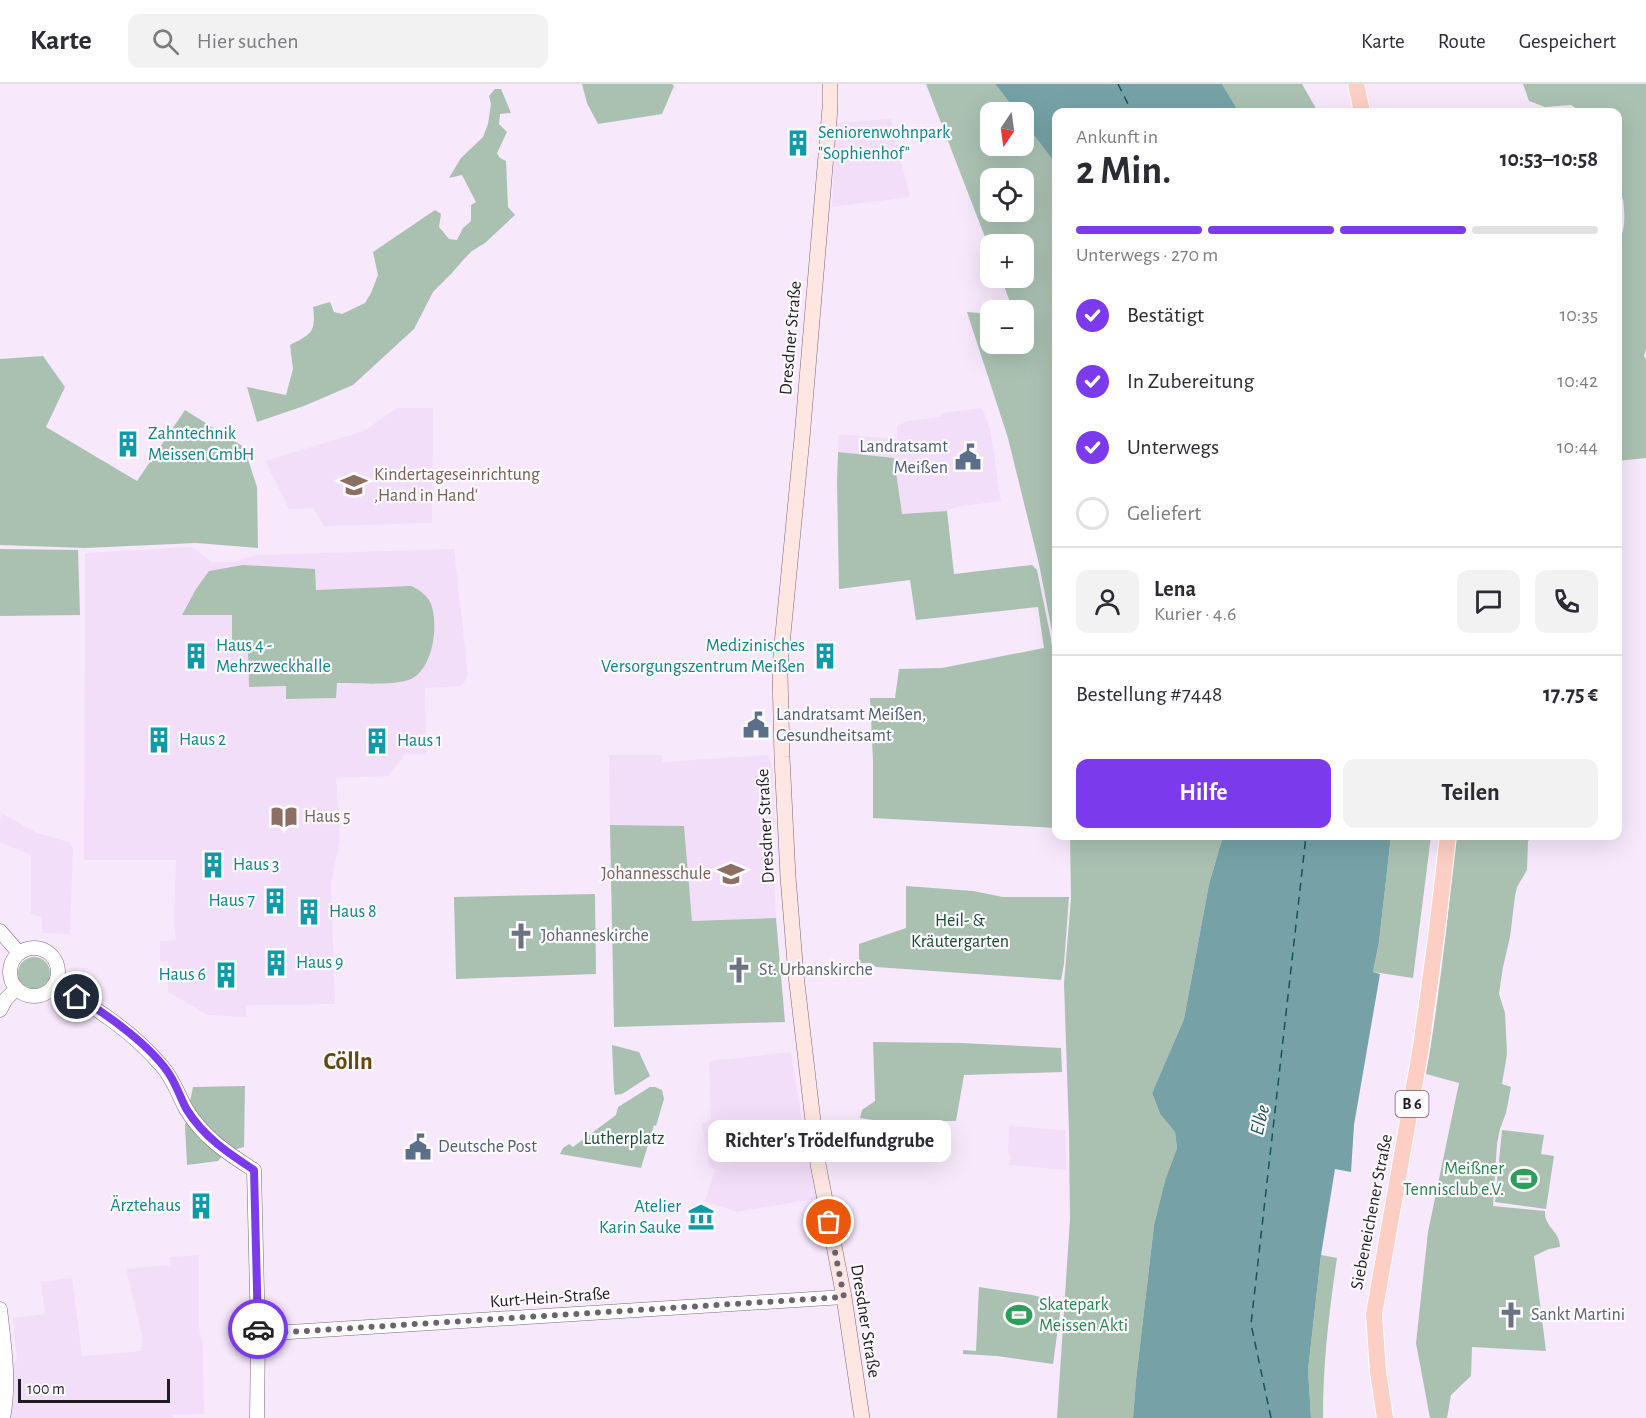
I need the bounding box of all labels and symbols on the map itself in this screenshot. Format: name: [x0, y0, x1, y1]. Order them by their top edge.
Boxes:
north arrow: [980, 102, 1034, 156]
place label: Seniorenwohnpark "Sophienhof": [818, 124, 951, 163]
building icon: Seniorenwohnpark "Sophienhof": [783, 128, 813, 158]
street label: Dresdner Straße: [777, 280, 805, 396]
place label: Zahntechnik Meissen GmbH: [148, 425, 254, 464]
building icon: Zahntechnik Meissen GmbH: [113, 429, 143, 459]
place label: Landratsamt Meißen: [859, 438, 948, 477]
public building icon: Landratsamt Meißen: [953, 442, 983, 472]
place label: Kindertageseinrichtung ‚Hand in Hand‘: [374, 466, 540, 505]
school or university icon: Kindertageseinrichtung ‚Hand in Hand‘: [339, 470, 369, 500]
place label: Haus 4 - Mehrzweckhalle: [216, 637, 331, 676]
place label: Medizinisches Versorgungszentrum Meißen: [601, 637, 805, 676]
building icon: Haus 4 - Mehrzweckhalle: [181, 641, 211, 671]
building icon: Medizinisches Versorgungszentrum Meißen: [810, 641, 840, 671]
place label: Landratsamt Meißen, Gesundheitsamt: [776, 706, 926, 745]
public building icon: Landratsamt Meißen, Gesundheitsamt: [741, 710, 771, 740]
building icon: Haus 2: [144, 725, 174, 755]
building icon: Haus 1: [362, 726, 392, 756]
place label: Haus 2: [179, 731, 226, 749]
place label: Haus 1: [397, 732, 442, 750]
street label: Dresdner Straße: [754, 768, 778, 884]
library icon: Haus 5: [269, 802, 299, 832]
place label: Haus 5: [304, 808, 351, 826]
building icon: Haus 3: [198, 850, 228, 880]
place label: Haus 3: [233, 856, 280, 874]
school or university icon: Johannesschule: [716, 859, 746, 889]
place label: Johannesschule: [601, 865, 711, 883]
building icon: Haus 7: [260, 886, 290, 916]
place label: Haus 7: [208, 892, 255, 910]
building icon: Haus 8: [294, 897, 324, 927]
place label: Haus 8: [329, 903, 377, 921]
park label: Heil- & Kräutergarten: [911, 912, 1009, 951]
church icon: Johanneskirche: [506, 921, 536, 951]
place label: Johanneskirche: [541, 927, 649, 945]
building icon: Haus 9: [261, 948, 291, 978]
place label: Haus 9: [296, 954, 344, 972]
church icon: St. Urbanskirche: [724, 955, 754, 985]
building icon: Haus 6: [211, 960, 241, 990]
place label: St. Urbanskirche: [759, 961, 873, 979]
place label: Haus 6: [158, 966, 206, 984]
pin: [51, 971, 102, 1022]
district label: Cölln: [323, 1050, 373, 1074]
road number: B 6: [1396, 1091, 1428, 1117]
water label: Elbe: [1247, 1102, 1273, 1137]
callout: Richter's Trödelfundgrube: [708, 1120, 950, 1162]
park label: Lutherplatz: [584, 1130, 664, 1148]
public building icon: Deutsche Post: [403, 1132, 433, 1162]
street label: Siebeneichener Straße: [1348, 1133, 1396, 1291]
place label: Deutsche Post: [438, 1138, 537, 1156]
place label: Meißner Tennisclub e.V.: [1403, 1160, 1504, 1199]
sports icon: Meißner Tennisclub e.V.: [1509, 1164, 1539, 1194]
building icon: Ärztehaus: [186, 1191, 216, 1221]
place label: Ärztehaus: [110, 1195, 181, 1215]
pin: [803, 1196, 854, 1247]
place label: Atelier Karin Sauke: [599, 1198, 681, 1237]
museum icon: Atelier Karin Sauke: [686, 1202, 716, 1232]
street label: Dresdner Straße: [847, 1263, 883, 1379]
street label: Kurt-Hein-Straße: [489, 1285, 611, 1311]
place label: Skatepark Meissen Akti: [1039, 1296, 1128, 1335]
courier: [228, 1299, 288, 1359]
sports icon: Skatepark Meissen Akti: [1004, 1300, 1034, 1330]
church icon: Sankt Martini: [1496, 1300, 1526, 1330]
place label: Sankt Martini: [1531, 1306, 1625, 1324]
scale bar: [18, 1376, 170, 1404]

